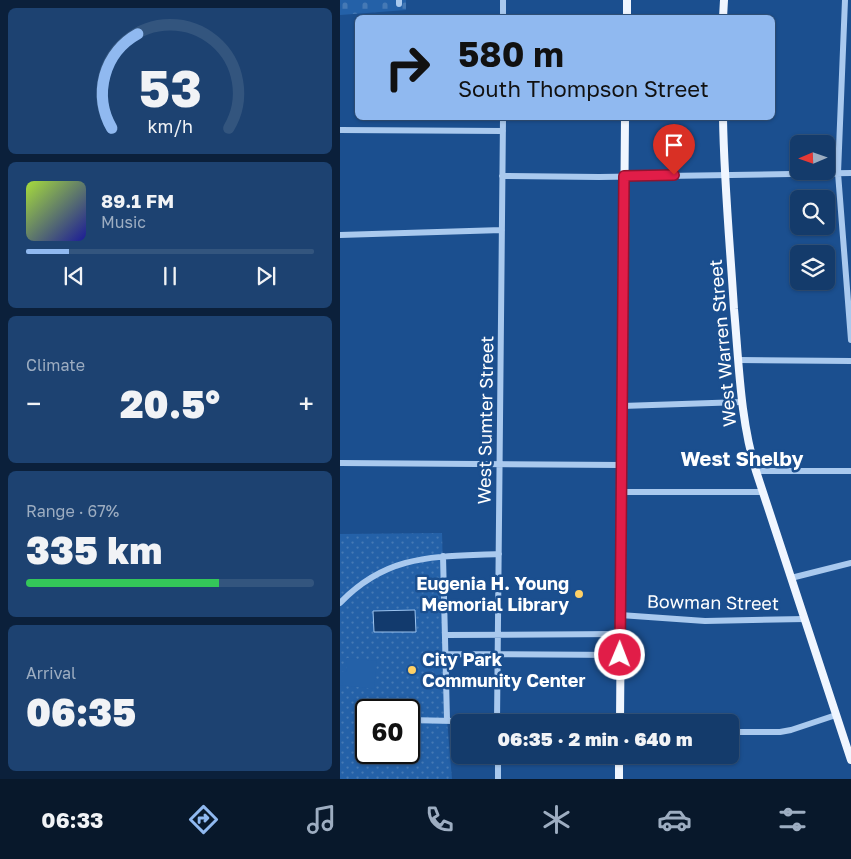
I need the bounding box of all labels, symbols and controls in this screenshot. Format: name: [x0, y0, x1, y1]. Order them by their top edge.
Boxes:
text: 580 m: [458, 33, 564, 75]
icon: right: [375, 35, 440, 100]
text: 53: [138, 56, 202, 118]
text: South Thompson Street: [458, 75, 709, 102]
text: km/h: [147, 115, 193, 137]
pin: [653, 124, 695, 175]
icon: arrive: [660, 131, 688, 159]
north arrow: [790, 135, 835, 180]
map controls: [790, 135, 835, 290]
text: 89.1 FM: [101, 189, 174, 212]
button: search: [790, 190, 835, 235]
text: Music: [101, 212, 146, 232]
button: layers: [790, 245, 835, 290]
street label: West Warren Street: [704, 258, 740, 428]
icon: previous: [60, 262, 88, 290]
icon: pause: [156, 262, 184, 290]
icon: next: [252, 262, 280, 290]
street label: West Sumter Street: [473, 335, 497, 505]
text: Climate: [26, 355, 85, 375]
text: 20.5°: [120, 381, 220, 426]
text: −: [26, 387, 41, 420]
text: +: [299, 387, 314, 420]
district label: West Shelby: [681, 446, 803, 470]
text: Range · 67%: [26, 501, 119, 521]
text: 335 km: [26, 527, 162, 572]
place label: Eugenia H. Young Memorial Library: [416, 572, 569, 615]
marker: Eugenia H. Young Memorial Library: [573, 588, 585, 600]
street label: Bowman Street: [647, 590, 779, 614]
position arrow: [593, 628, 645, 680]
place label: City Park Community Center: [422, 648, 585, 691]
text: Arrival: [26, 663, 76, 683]
marker: City Park Community Center: [406, 664, 418, 676]
text: 06:35: [26, 689, 136, 734]
speed limit sign: 60: [355, 699, 420, 764]
text: 06:35 · 2 min · 640 m: [498, 727, 692, 750]
icon: directions: [186, 802, 221, 837]
icon: music: [304, 802, 339, 837]
icon: phone: [422, 802, 457, 837]
icon: climate: [539, 802, 574, 837]
icon: car: [657, 802, 692, 837]
icon: filters: [775, 802, 810, 837]
text: 06:33: [41, 806, 104, 833]

